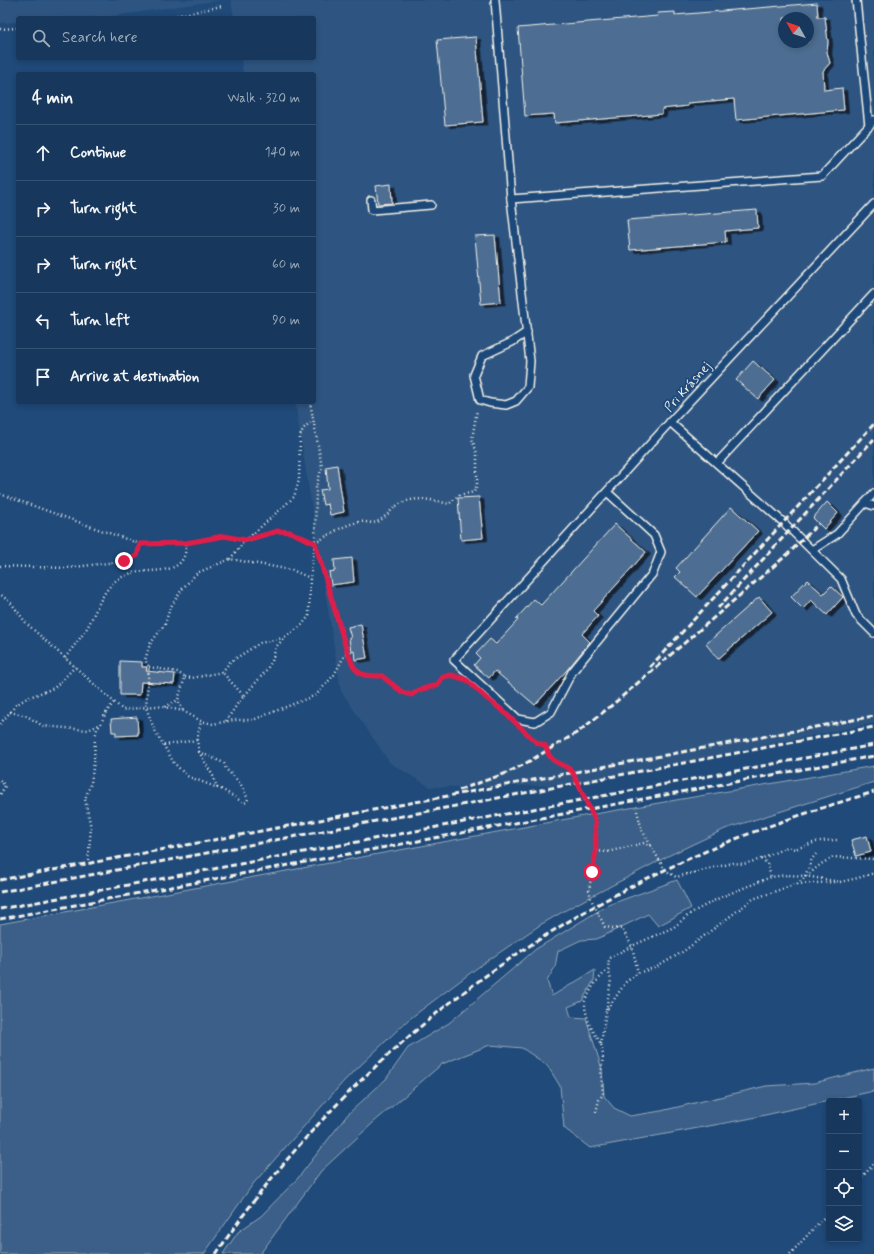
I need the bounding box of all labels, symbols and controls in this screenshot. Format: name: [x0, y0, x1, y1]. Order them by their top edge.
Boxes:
north arrow: [778, 12, 814, 48]
search box: [16, 16, 316, 60]
icon: search: [30, 27, 52, 49]
text: Search here: [62, 28, 138, 48]
text: 4 min: [32, 87, 73, 109]
text: Walk · 320 m: [227, 90, 300, 107]
icon: ahead: [32, 142, 54, 164]
text: Continue: [70, 143, 126, 163]
text: 140 m: [265, 144, 300, 161]
icon: right: [32, 198, 54, 220]
text: Turn right: [70, 199, 137, 219]
text: 30 m: [273, 200, 300, 217]
icon: right: [32, 254, 54, 276]
text: Turn right: [70, 255, 137, 275]
text: 60 m: [272, 256, 300, 273]
icon: left: [32, 310, 54, 332]
text: Turn left: [70, 311, 130, 331]
text: 90 m: [272, 312, 300, 329]
street label: Pri Krásnej: [661, 358, 715, 416]
icon: arrive: [32, 366, 54, 388]
text: Arrive at destination: [70, 367, 199, 387]
route end: [115, 552, 133, 570]
route start: [583, 863, 601, 881]
map controls: [826, 1098, 862, 1242]
button: +: [826, 1098, 862, 1134]
button: −: [826, 1134, 862, 1170]
button: locate: [826, 1170, 862, 1206]
button: layers: [826, 1206, 862, 1242]

